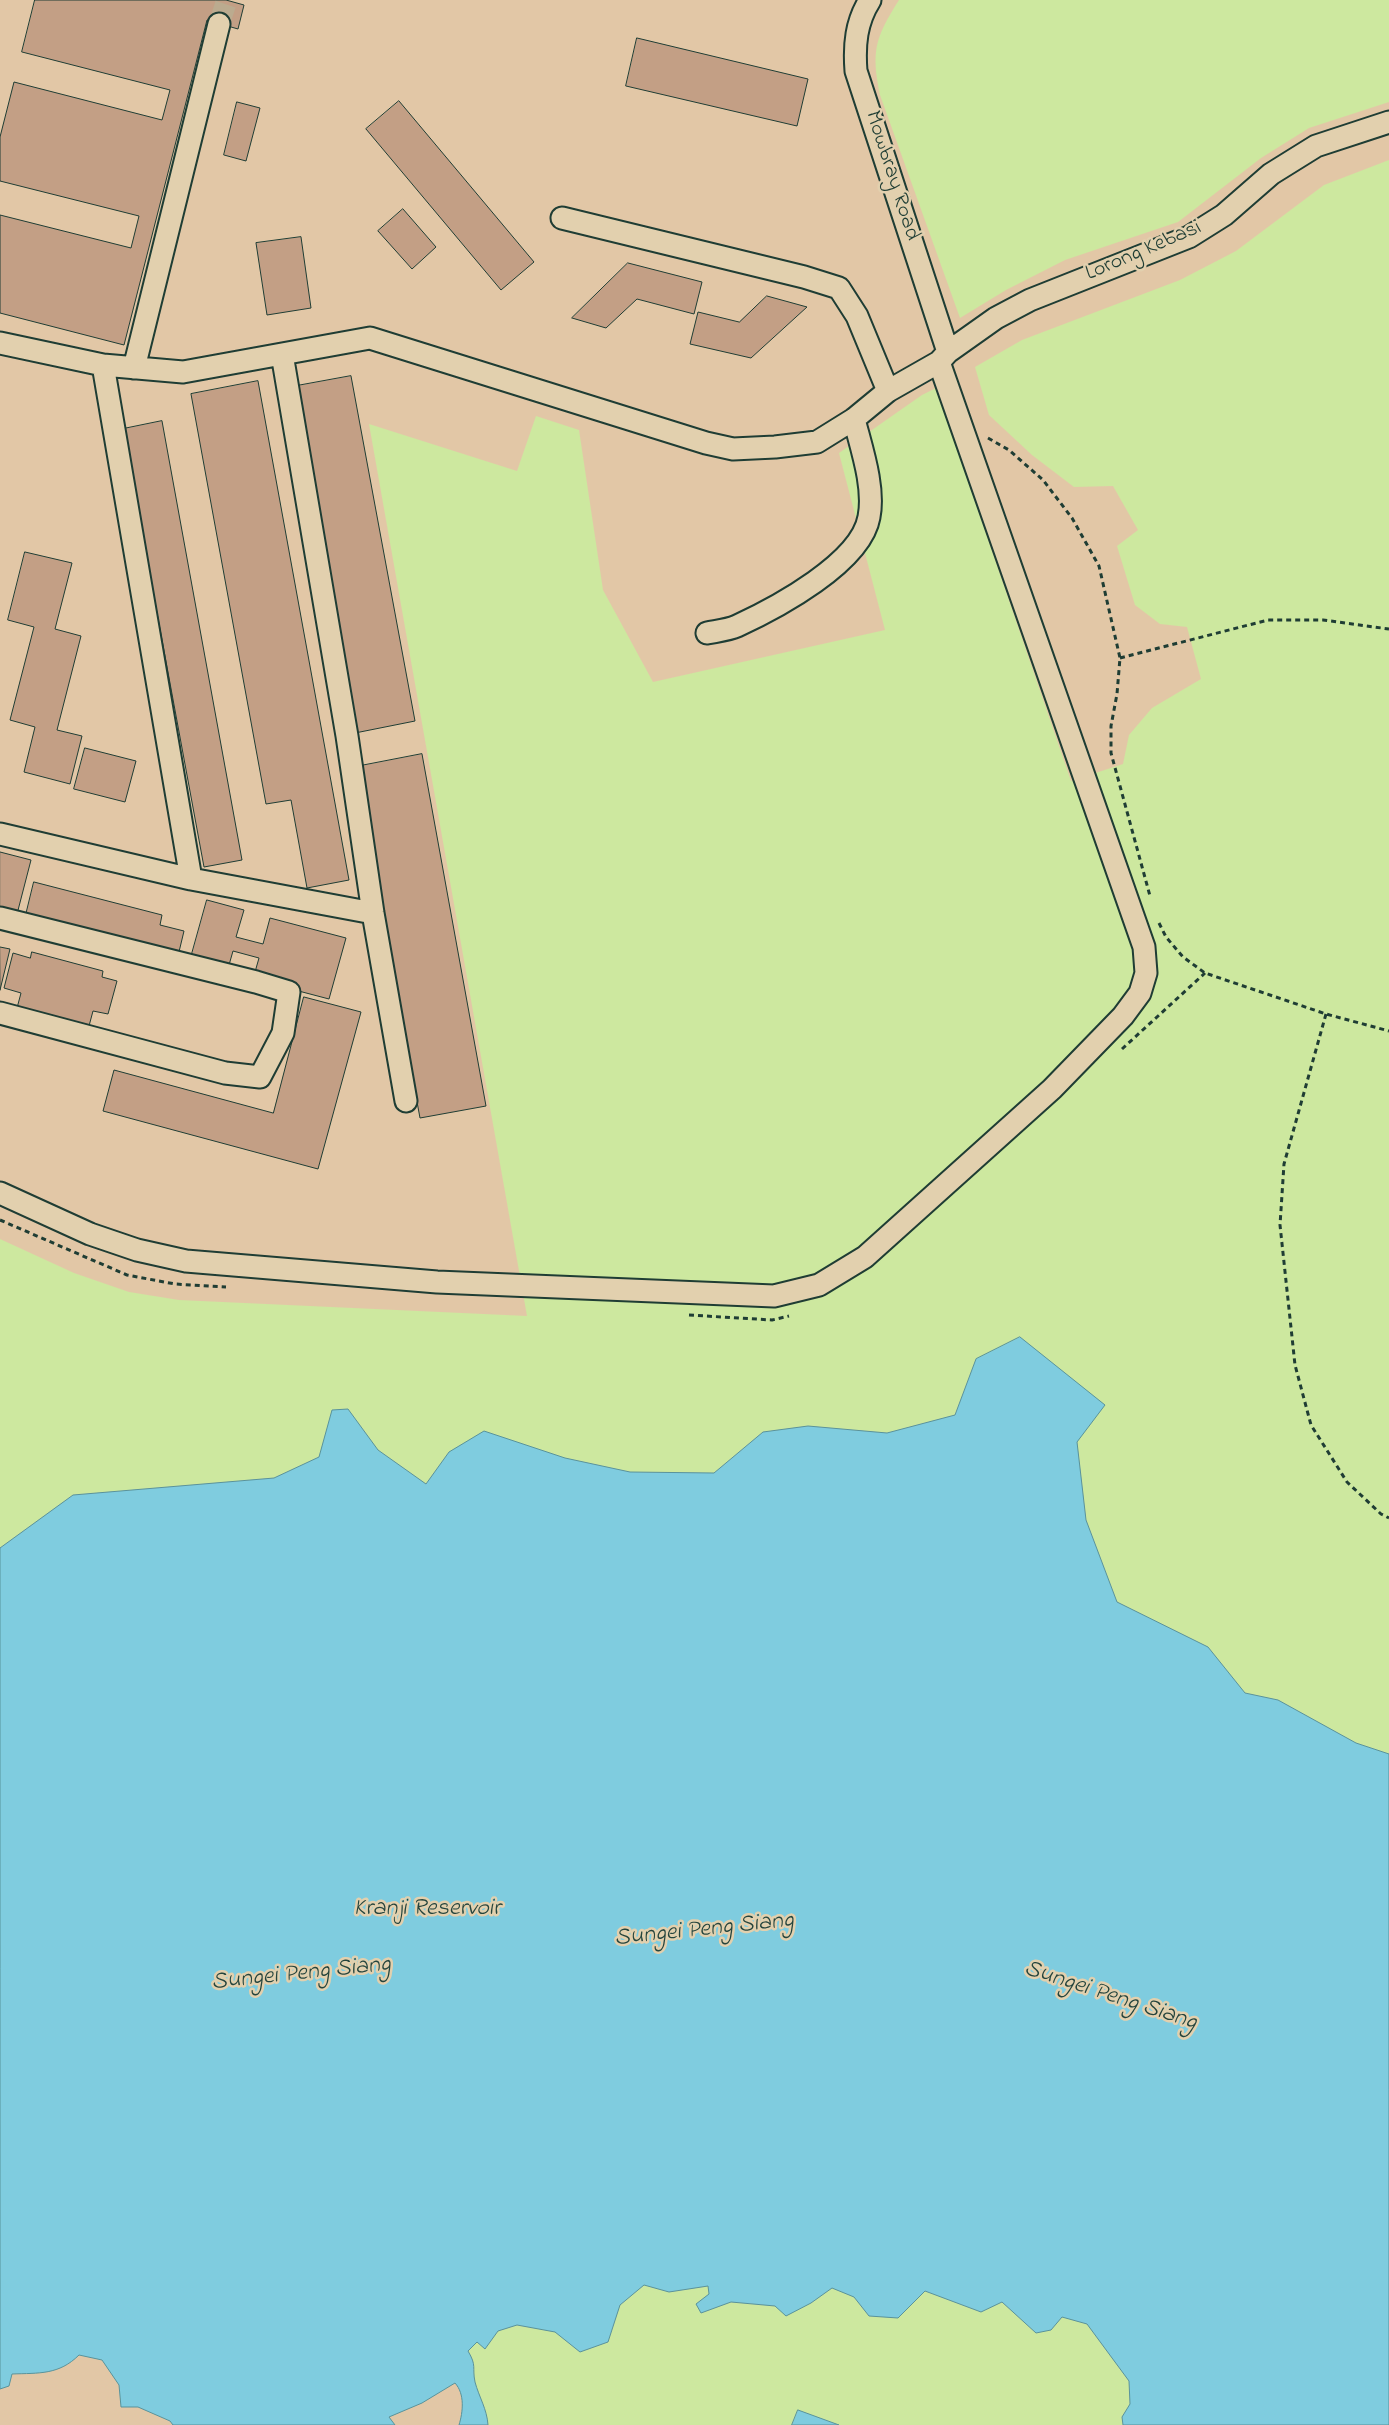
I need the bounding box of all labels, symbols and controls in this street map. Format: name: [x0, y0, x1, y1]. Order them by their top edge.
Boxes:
street label: Mowbray Road: [858, 108, 924, 244]
street label: Lorong Kebasi: [1082, 216, 1206, 288]
water label: Kranji Reservoir: [354, 1896, 500, 1924]
water label: Sungei Peng Siang: [613, 1907, 795, 1955]
water label: Sungei Peng Siang: [210, 1951, 392, 1999]
water label: Sungei Peng Siang: [1020, 1956, 1200, 2038]

